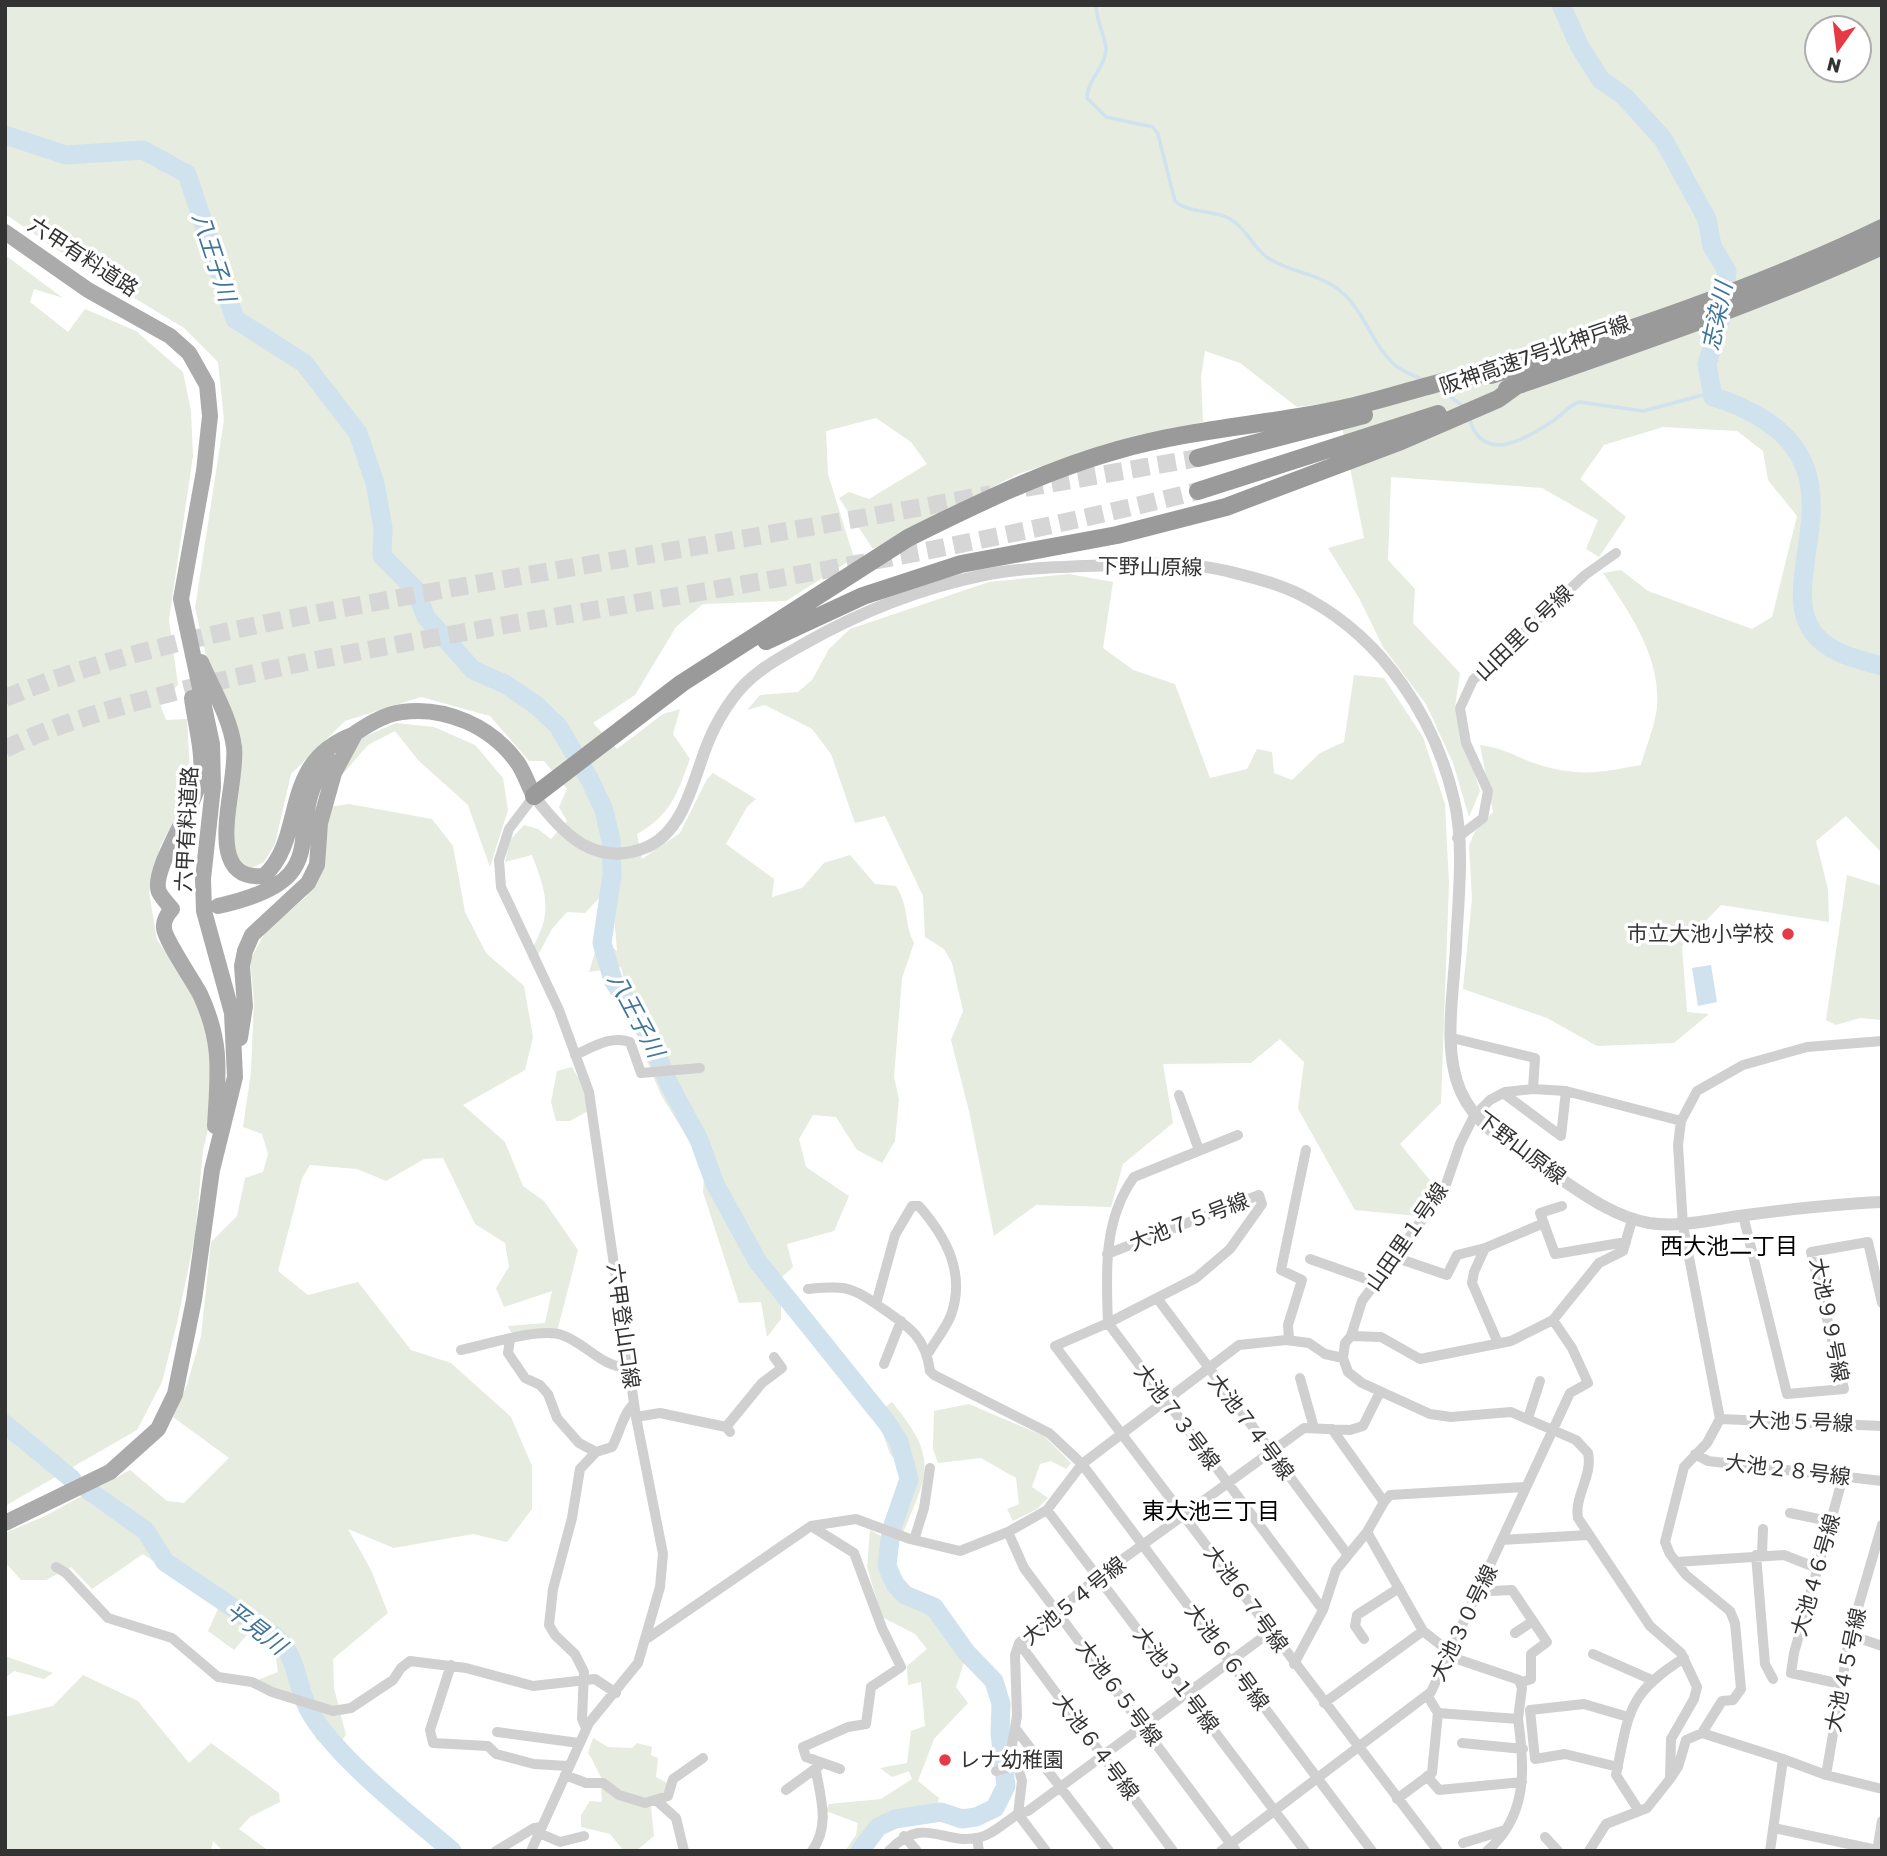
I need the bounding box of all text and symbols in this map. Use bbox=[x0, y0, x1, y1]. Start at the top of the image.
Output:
north arrow bbox=[1803, 14, 1873, 84]
text: N bbox=[1825, 52, 1843, 78]
water label: 八王子川 bbox=[186, 209, 242, 308]
street label: 六甲有料道路 bbox=[24, 212, 143, 301]
water label: 志染川 bbox=[1696, 276, 1738, 353]
street label: 阪神高速7号北神戸線 bbox=[1436, 310, 1633, 399]
street label: 下野山原線 bbox=[1097, 553, 1203, 580]
street label: 山田里６号線 bbox=[1470, 580, 1578, 685]
street label: 六甲有料道路 bbox=[171, 765, 202, 893]
place label: 市立大池小学校 bbox=[1627, 921, 1774, 946]
marker: 市立大池小学校 bbox=[1780, 926, 1796, 942]
water label: 八王子川 bbox=[602, 968, 671, 1065]
street label: 下野山原線 bbox=[1472, 1106, 1571, 1189]
street label: 山田里１号線 bbox=[1360, 1178, 1453, 1295]
street label: 大池７５号線 bbox=[1126, 1187, 1252, 1256]
district label: 西大池二丁目 bbox=[1660, 1232, 1798, 1260]
street label: 大池９９号線 bbox=[1805, 1256, 1854, 1384]
street label: 六甲登山口線 bbox=[602, 1262, 645, 1390]
street label: 大池７３号線 bbox=[1130, 1359, 1225, 1475]
street label: 大池７４号線 bbox=[1204, 1369, 1299, 1485]
street label: 大池５号線 bbox=[1748, 1407, 1854, 1436]
street label: 大池２８号線 bbox=[1724, 1449, 1852, 1490]
district label: 東大池三丁目 bbox=[1142, 1497, 1280, 1525]
street label: 大池４６号線 bbox=[1786, 1511, 1845, 1639]
street label: 大池６７号線 bbox=[1199, 1540, 1294, 1657]
street label: 大池５４号線 bbox=[1017, 1551, 1131, 1650]
street label: 大池３０号線 bbox=[1425, 1561, 1502, 1685]
water label: 平見川 bbox=[220, 1596, 294, 1662]
street label: 大池６６号線 bbox=[1180, 1598, 1275, 1715]
street label: 大池４５号線 bbox=[1820, 1606, 1871, 1734]
street label: 大池３１号線 bbox=[1129, 1622, 1224, 1738]
street label: 大池６５号線 bbox=[1072, 1635, 1167, 1751]
street label: 大池６４号線 bbox=[1049, 1689, 1144, 1805]
place label: レナ幼稚園 bbox=[959, 1747, 1064, 1772]
marker: レナ幼稚園 bbox=[937, 1752, 953, 1768]

